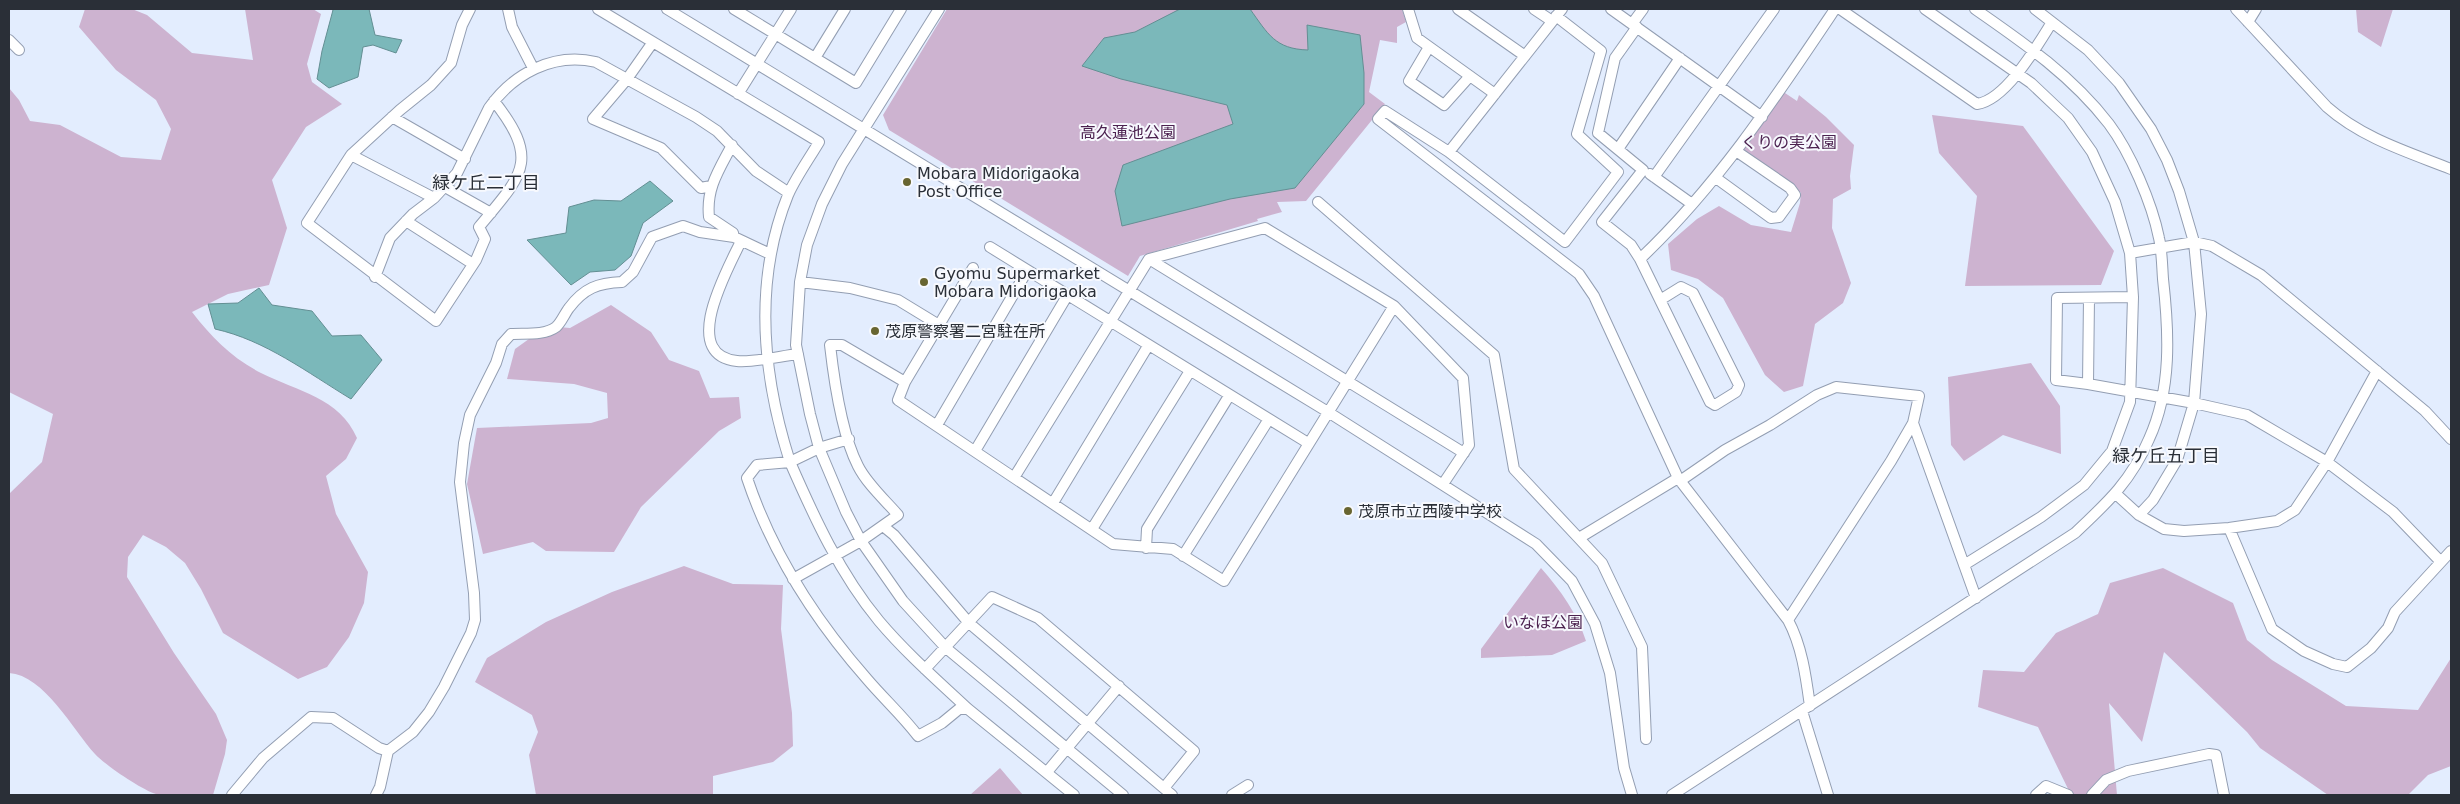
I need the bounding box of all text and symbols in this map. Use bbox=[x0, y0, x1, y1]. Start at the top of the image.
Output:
park label: 高久蓮池公園 bbox=[1080, 123, 1176, 142]
park label: くりの実公園 bbox=[1741, 133, 1837, 152]
place label: Mobara Midorigaoka Post Office bbox=[917, 164, 1080, 201]
district label: 緑ケ丘二丁目 bbox=[432, 172, 540, 193]
marker: Mobara Midorigaoka Post Office bbox=[901, 176, 913, 188]
place label: Gyomu Supermarket Mobara Midorigaoka bbox=[934, 264, 1100, 301]
marker: Gyomu Supermarket Mobara Midorigaoka bbox=[918, 276, 930, 288]
place label: 茂原警察署二宮駐在所 bbox=[885, 322, 1045, 341]
marker: 茂原警察署二宮駐在所 bbox=[869, 325, 881, 337]
district label: 緑ケ丘五丁目 bbox=[2112, 445, 2220, 466]
place label: 茂原市立西陵中学校 bbox=[1358, 502, 1502, 521]
marker: 茂原市立西陵中学校 bbox=[1342, 505, 1354, 517]
park label: いなほ公園 bbox=[1503, 613, 1583, 632]

